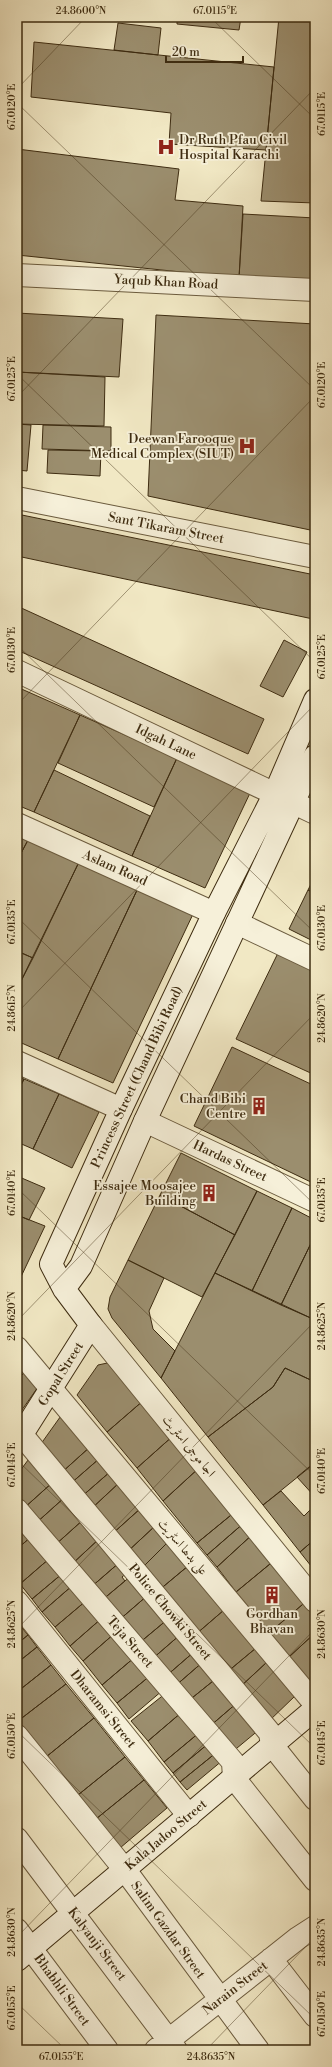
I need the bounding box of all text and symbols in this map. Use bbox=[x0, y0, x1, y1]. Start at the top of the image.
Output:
text: 24.8600°N bbox=[56, 5, 107, 17]
text: 67.0115°E bbox=[193, 5, 237, 17]
scale bar bbox=[166, 38, 243, 64]
text: 20 m bbox=[172, 45, 200, 60]
text: 67.0120°E bbox=[6, 84, 18, 130]
text: 67.0115°E bbox=[316, 92, 328, 136]
place label: Dr Ruth Pfau Civil Hospital Karachi bbox=[179, 132, 287, 163]
hospital icon: Dr Ruth Pfau Civil Hospital Karachi bbox=[156, 137, 176, 157]
street label: Yaqub Khan Road bbox=[112, 271, 219, 293]
text: 67.0125°E bbox=[6, 356, 18, 402]
text: 67.0120°E bbox=[316, 362, 328, 408]
place label: Deewan Farooque Medical Complex (SIUT) bbox=[91, 431, 234, 462]
hospital icon: Deewan Farooque Medical Complex (SIUT) bbox=[237, 436, 257, 456]
street label: Sant Tikaram Street bbox=[107, 509, 226, 547]
text: 67.0130°E bbox=[6, 627, 18, 673]
text: 67.0125°E bbox=[316, 634, 328, 680]
street label: Idgah Lane bbox=[133, 721, 199, 763]
street label: Aslam Road bbox=[79, 846, 150, 890]
text: 67.0135°E bbox=[6, 900, 18, 944]
text: 67.0130°E bbox=[316, 905, 328, 951]
street label: Princess Street (Chand Bibi Road) bbox=[88, 983, 186, 1171]
text: 24.8615°N bbox=[6, 984, 18, 1031]
text: 24.8620°N bbox=[316, 993, 328, 1043]
place label: Chand Bibi Centre bbox=[180, 1091, 246, 1122]
building icon: Chand Bibi Centre bbox=[249, 1096, 269, 1116]
street label: Hardas Street bbox=[190, 1137, 270, 1185]
text: 67.0140°E bbox=[6, 1170, 18, 1216]
place label: Essajee Moosajee Building bbox=[93, 1178, 196, 1209]
text: 67.0135°E bbox=[316, 1178, 328, 1222]
building icon: Essajee Moosajee Building bbox=[199, 1183, 219, 1203]
text: 24.8620°N bbox=[6, 1291, 18, 1341]
text: 24.8625°N bbox=[316, 1301, 328, 1350]
street label: Gopal Street bbox=[35, 1339, 87, 1409]
street label: اجا موجی اسٹریٹ bbox=[159, 1412, 219, 1480]
text: 67.0145°E bbox=[6, 1443, 18, 1487]
text: 67.0140°E bbox=[316, 1448, 328, 1494]
street label: علی بدھا اسٹریٹ bbox=[153, 1516, 211, 1580]
street label: Police Chowki Street bbox=[125, 1561, 215, 1664]
building icon: Gordhan Bhavan bbox=[262, 1585, 282, 1605]
text: 24.8625°N bbox=[6, 1599, 18, 1648]
place label: Gordhan Bhavan bbox=[246, 1606, 298, 1637]
text: 24.8630°N bbox=[316, 1609, 328, 1659]
street label: Teja Street bbox=[103, 1613, 157, 1671]
street label: Dharamsi Street bbox=[67, 1667, 140, 1752]
text: 67.0150°E bbox=[6, 1713, 18, 1759]
text: 67.0145°E bbox=[316, 1721, 328, 1765]
street label: Kala Jadoo Street bbox=[122, 1796, 210, 1874]
street label: Salim Gazdar Street bbox=[127, 1878, 209, 1982]
street label: Kalyanji Street bbox=[64, 1904, 130, 1984]
text: 24.8630°N bbox=[6, 1907, 18, 1957]
text: 24.8635°N bbox=[316, 1917, 328, 1966]
street label: Bhabhli Street bbox=[30, 1950, 94, 2029]
street label: Narain Street bbox=[199, 1957, 271, 2018]
text: 67.0155°E bbox=[6, 1986, 18, 2030]
text: 67.0150°E bbox=[316, 1991, 328, 2037]
text: 67.0155°E bbox=[39, 2051, 83, 2063]
text: 24.8635°N bbox=[187, 2051, 236, 2063]

